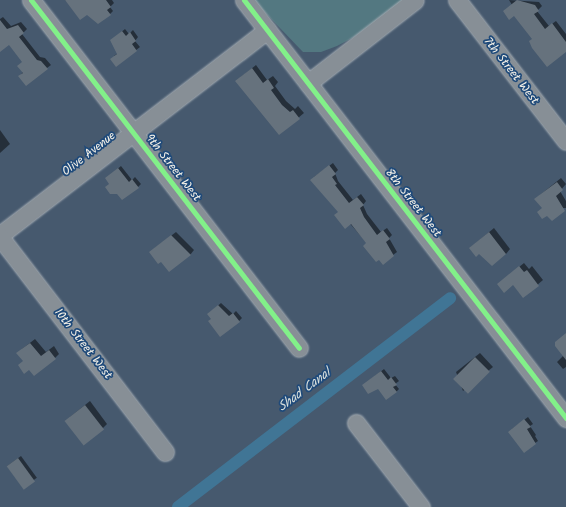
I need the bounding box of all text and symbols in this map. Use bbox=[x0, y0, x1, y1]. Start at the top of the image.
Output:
street label: 7th Street West bbox=[480, 35, 542, 107]
street label: Olive Avenue bbox=[59, 129, 119, 179]
street label: 9th Street West bbox=[142, 131, 204, 205]
street label: 8th Street West bbox=[382, 166, 444, 240]
street label: 10th Street West bbox=[51, 306, 115, 382]
water label: Shad Canal bbox=[276, 366, 334, 416]

